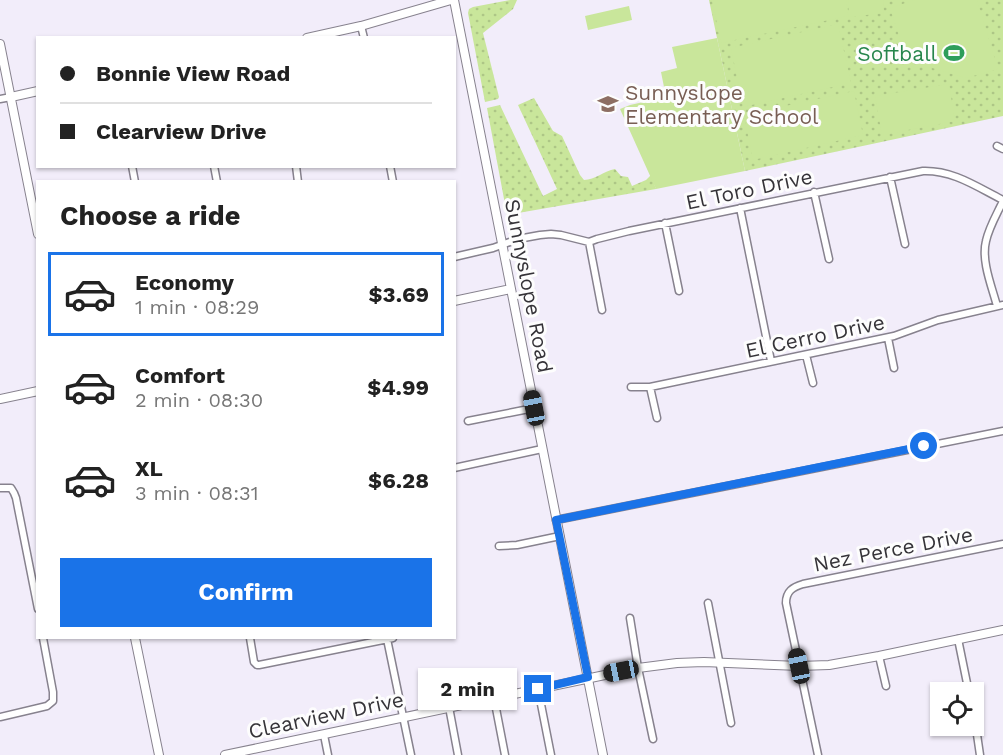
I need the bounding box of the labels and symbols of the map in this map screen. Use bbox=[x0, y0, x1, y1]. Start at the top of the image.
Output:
place label: Softball bbox=[857, 41, 938, 66]
sports icon: Softball bbox=[942, 41, 966, 65]
place label: Sunnyslope Elementary School bbox=[625, 80, 819, 129]
school or university icon: Sunnyslope Elementary School bbox=[596, 92, 620, 116]
street label: El Toro Drive bbox=[683, 163, 815, 215]
street label: Sunnyslope Road bbox=[500, 197, 558, 375]
street label: El Cerro Drive bbox=[743, 309, 887, 363]
car bbox=[522, 389, 546, 427]
route start bbox=[910, 432, 937, 459]
street label: Nez Perce Drive bbox=[811, 521, 975, 577]
car bbox=[786, 647, 812, 685]
car bbox=[602, 659, 640, 683]
callout: 2 min bbox=[418, 668, 517, 710]
route end bbox=[524, 675, 551, 702]
street label: Clearview Drive bbox=[246, 686, 406, 744]

